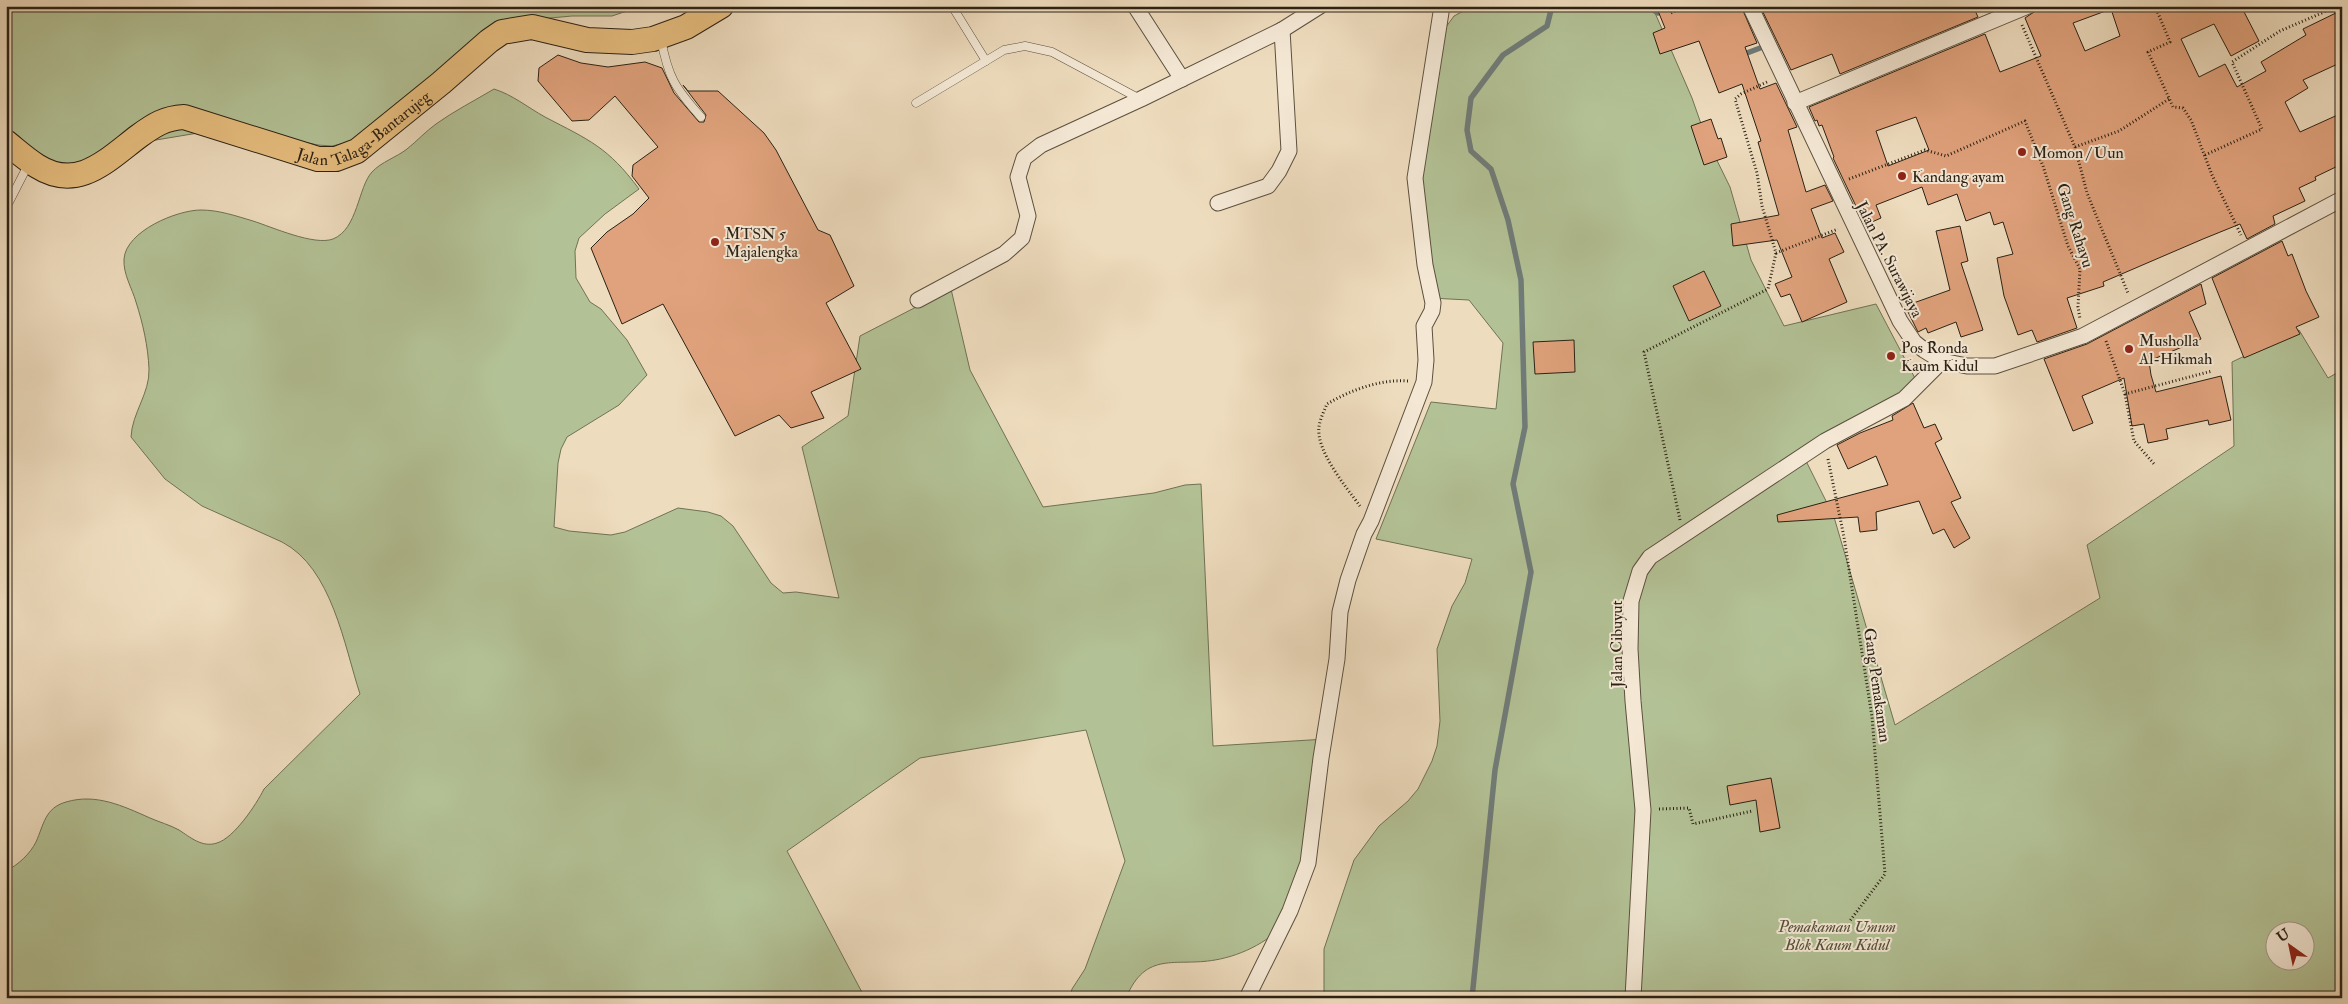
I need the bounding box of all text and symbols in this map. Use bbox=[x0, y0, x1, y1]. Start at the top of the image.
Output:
street label: Jalan Talaga-Bantarujeg bbox=[293, 86, 436, 171]
place label: Momon / Uun bbox=[2032, 143, 2124, 163]
marker: Momon / Uun bbox=[2016, 146, 2028, 158]
place label: Kandang ayam bbox=[1912, 167, 2005, 187]
marker: Kandang ayam bbox=[1896, 170, 1908, 182]
street label: Gang Rahayu bbox=[2052, 181, 2098, 270]
street label: Jalan PA. Surawijaya bbox=[1850, 197, 1927, 322]
place label: MTSN 5 Majalengka bbox=[725, 224, 799, 262]
marker: MTSN 5 Majalengka bbox=[709, 236, 721, 248]
place label: Musholla Al-Hikmah bbox=[2138, 331, 2213, 369]
place label: Pos Ronda Kaum Kidul bbox=[1901, 338, 1978, 376]
marker: Musholla Al-Hikmah bbox=[2123, 343, 2135, 355]
marker: Pos Ronda Kaum Kidul bbox=[1885, 350, 1897, 362]
street label: Jalan Cibuyut bbox=[1607, 600, 1628, 689]
street label: Gang Pemakaman bbox=[1859, 627, 1895, 744]
park label: Pemakaman Umum Blok Kaum Kidul bbox=[1777, 917, 1896, 955]
north arrow bbox=[2266, 922, 2316, 972]
text: U bbox=[2274, 925, 2293, 946]

